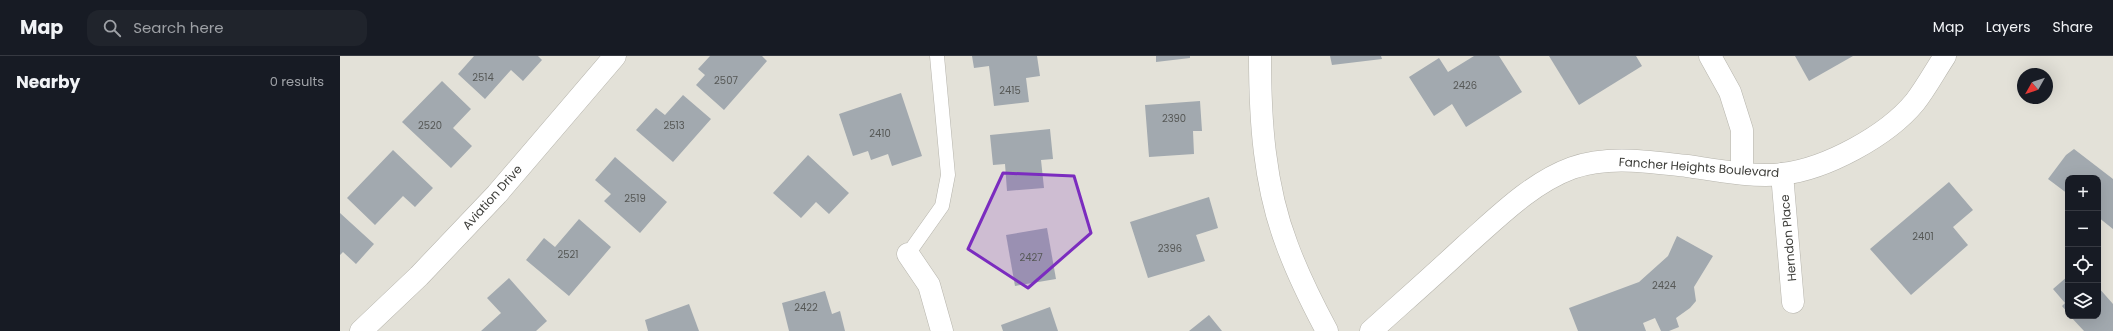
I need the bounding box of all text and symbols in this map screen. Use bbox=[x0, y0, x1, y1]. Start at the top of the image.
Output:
search box bbox=[87, 10, 367, 46]
text: Map bbox=[20, 14, 63, 41]
icon: search bbox=[101, 17, 123, 39]
text: Search here bbox=[133, 17, 224, 38]
text: Map bbox=[1933, 17, 1964, 37]
text: Layers bbox=[1986, 17, 2030, 37]
text: Share bbox=[2052, 17, 2093, 37]
north arrow bbox=[2017, 68, 2053, 104]
text: Nearby bbox=[16, 70, 80, 94]
house number: 2514 bbox=[472, 70, 494, 85]
text: 0 results bbox=[270, 72, 324, 91]
house number: 2507 bbox=[714, 73, 738, 88]
house number: 2426 bbox=[1453, 78, 1477, 93]
house number: 2415 bbox=[999, 83, 1021, 98]
house number: 2390 bbox=[1162, 111, 1186, 126]
house number: 2520 bbox=[418, 118, 442, 133]
house number: 2513 bbox=[663, 118, 685, 133]
house number: 2410 bbox=[869, 126, 891, 141]
street label: Fancher Heights Boulevard bbox=[1618, 153, 1780, 181]
street label: Aviation Drive bbox=[458, 161, 526, 233]
map controls bbox=[2065, 175, 2101, 319]
button: + bbox=[2065, 175, 2101, 211]
house number: 2519 bbox=[624, 191, 646, 206]
street label: Herndon Place bbox=[1776, 194, 1800, 282]
button: − bbox=[2065, 211, 2101, 247]
house number: 2401 bbox=[1912, 229, 1934, 244]
house number: 2396 bbox=[1158, 241, 1182, 256]
house number: 2521 bbox=[558, 247, 578, 262]
button: locate bbox=[2065, 247, 2101, 283]
house number: 2427 bbox=[1019, 250, 1043, 265]
house number: 2424 bbox=[1652, 278, 1676, 293]
button: layers bbox=[2065, 283, 2101, 319]
house number: 2422 bbox=[794, 300, 818, 315]

